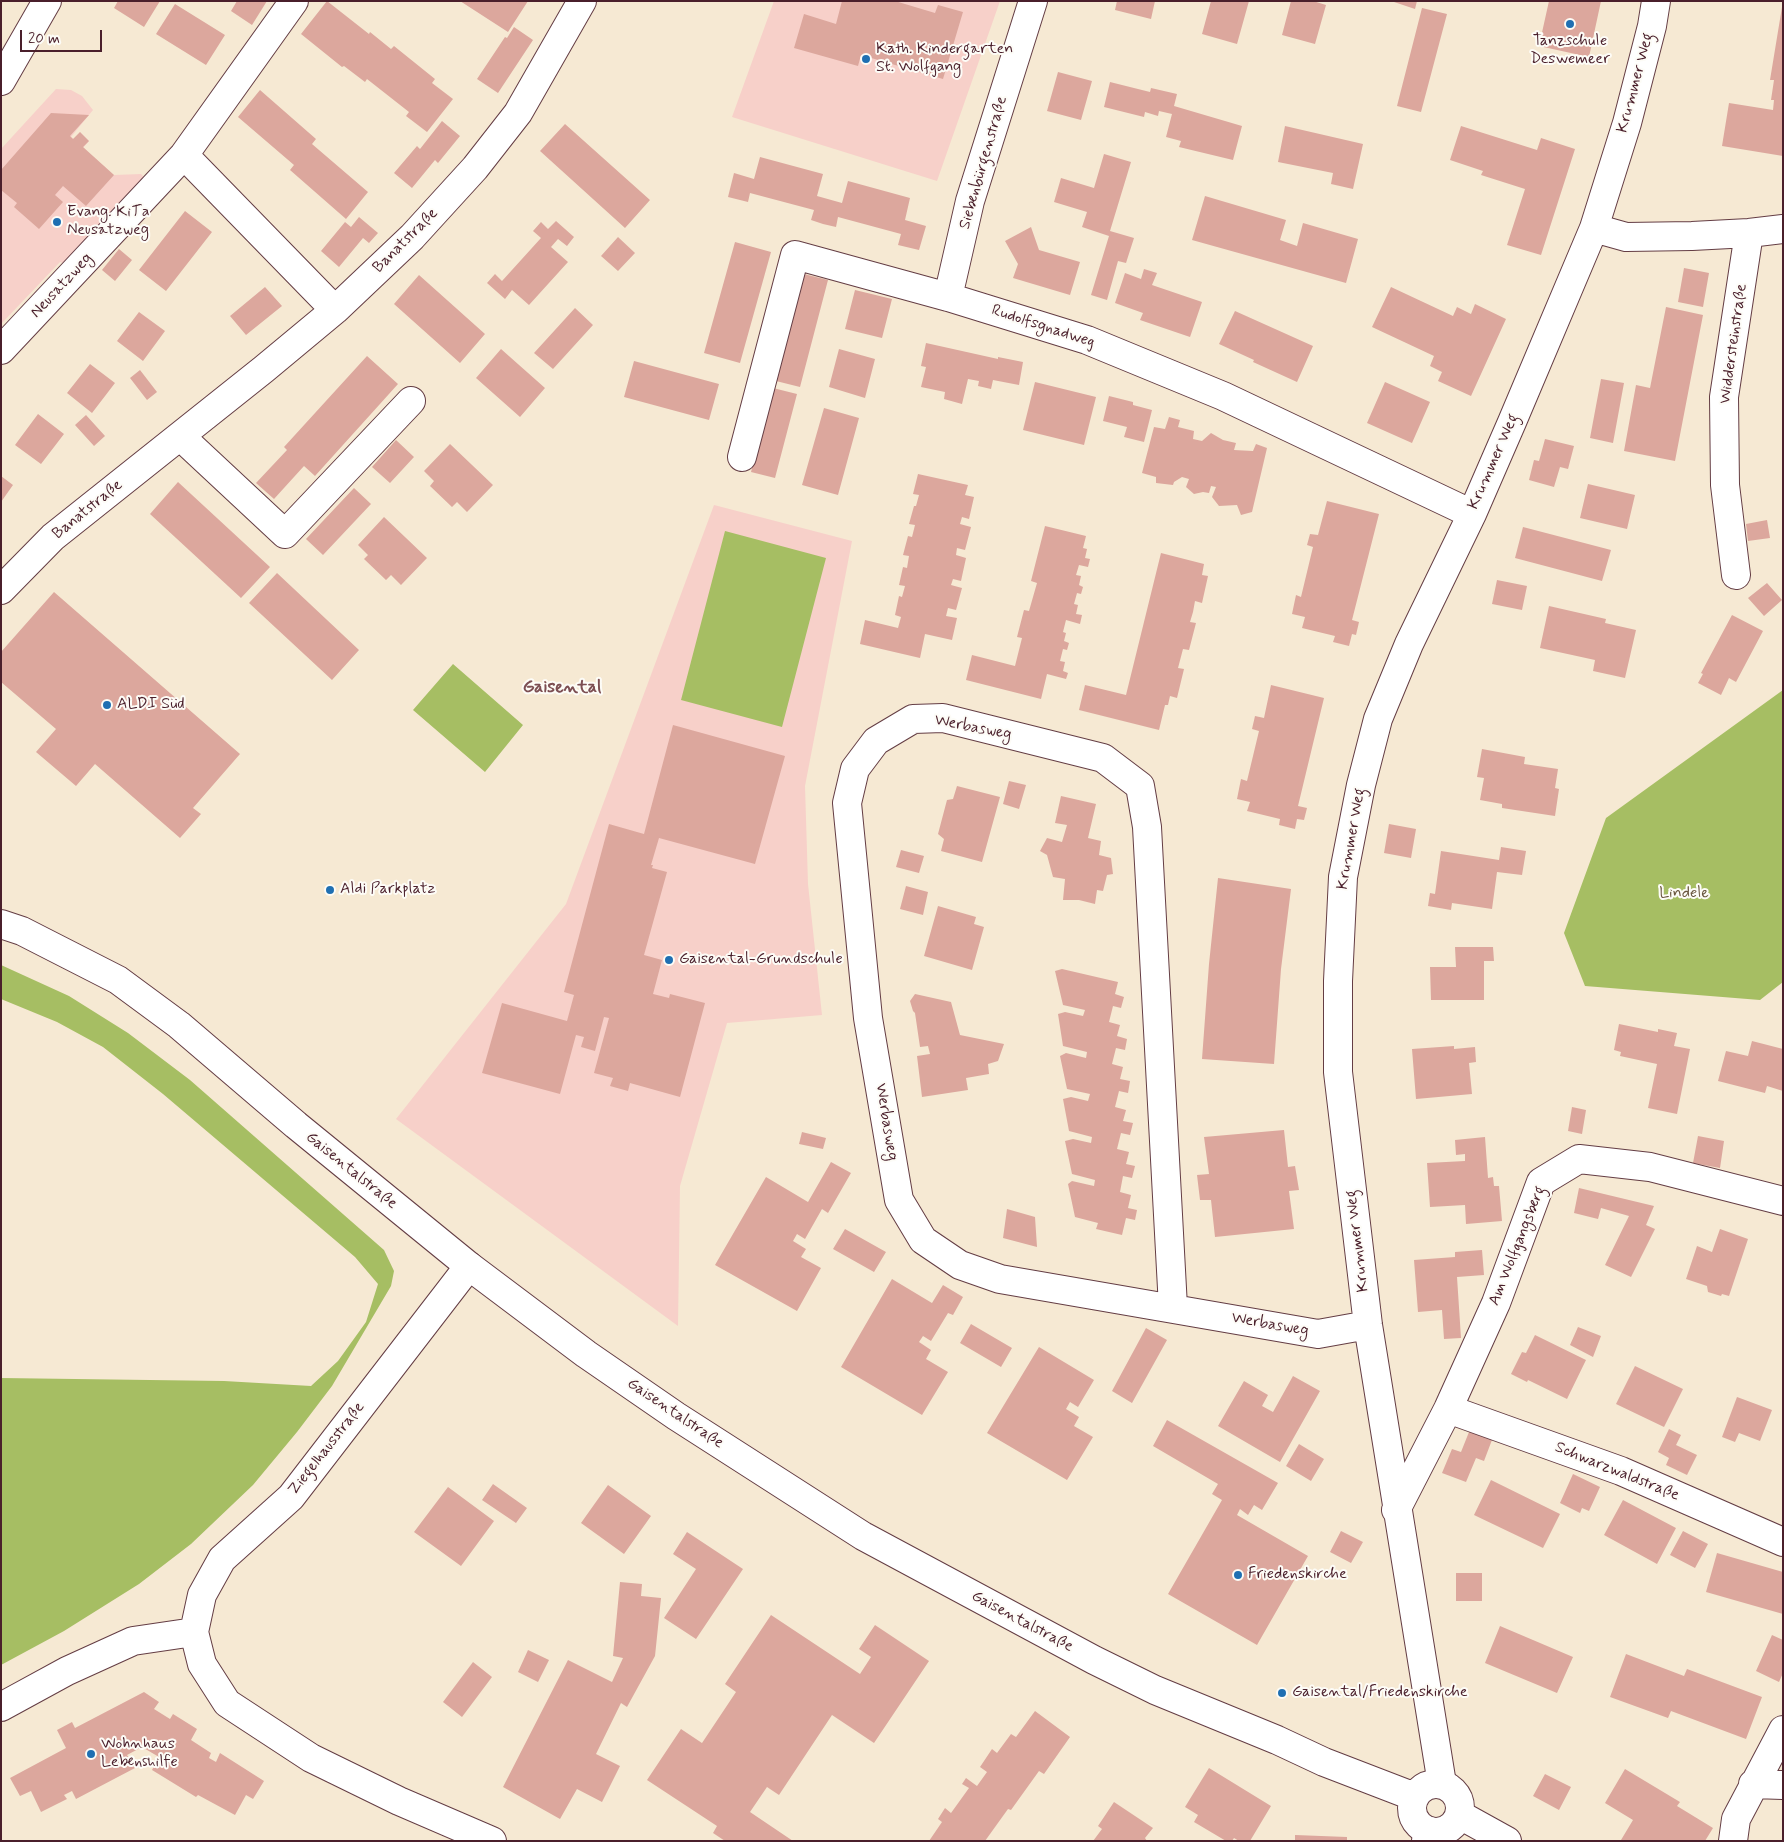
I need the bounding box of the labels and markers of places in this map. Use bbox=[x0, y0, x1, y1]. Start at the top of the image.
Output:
marker: Tanzschule Deswemeer bbox=[1564, 18, 1576, 30]
place label: Tanzschule Deswemeer bbox=[1530, 32, 1610, 70]
place label: Kath. Kindergarten St. Wolfgang bbox=[876, 40, 1013, 78]
marker: Kath. Kindergarten St. Wolfgang bbox=[860, 53, 872, 65]
place label: Evang. KiTa Neusatzweg bbox=[67, 203, 150, 241]
marker: Evang. KiTa Neusatzweg bbox=[51, 216, 63, 228]
place label: ALDI Süd bbox=[117, 695, 185, 715]
marker: ALDI Süd bbox=[101, 699, 113, 711]
place label: Aldi Parkplatz bbox=[340, 880, 436, 900]
marker: Aldi Parkplatz bbox=[324, 884, 336, 896]
place label: Gaisental-Grundschule bbox=[679, 950, 843, 970]
marker: Gaisental-Grundschule bbox=[663, 954, 675, 966]
place label: Friedenskirche bbox=[1248, 1565, 1347, 1585]
marker: Friedenskirche bbox=[1232, 1569, 1244, 1581]
place label: Gaisental/Friedenskirche bbox=[1292, 1683, 1468, 1703]
marker: Gaisental/Friedenskirche bbox=[1276, 1687, 1288, 1699]
place label: Wohnhaus Lebenshilfe bbox=[101, 1735, 178, 1773]
marker: Wohnhaus Lebenshilfe bbox=[85, 1748, 97, 1760]

